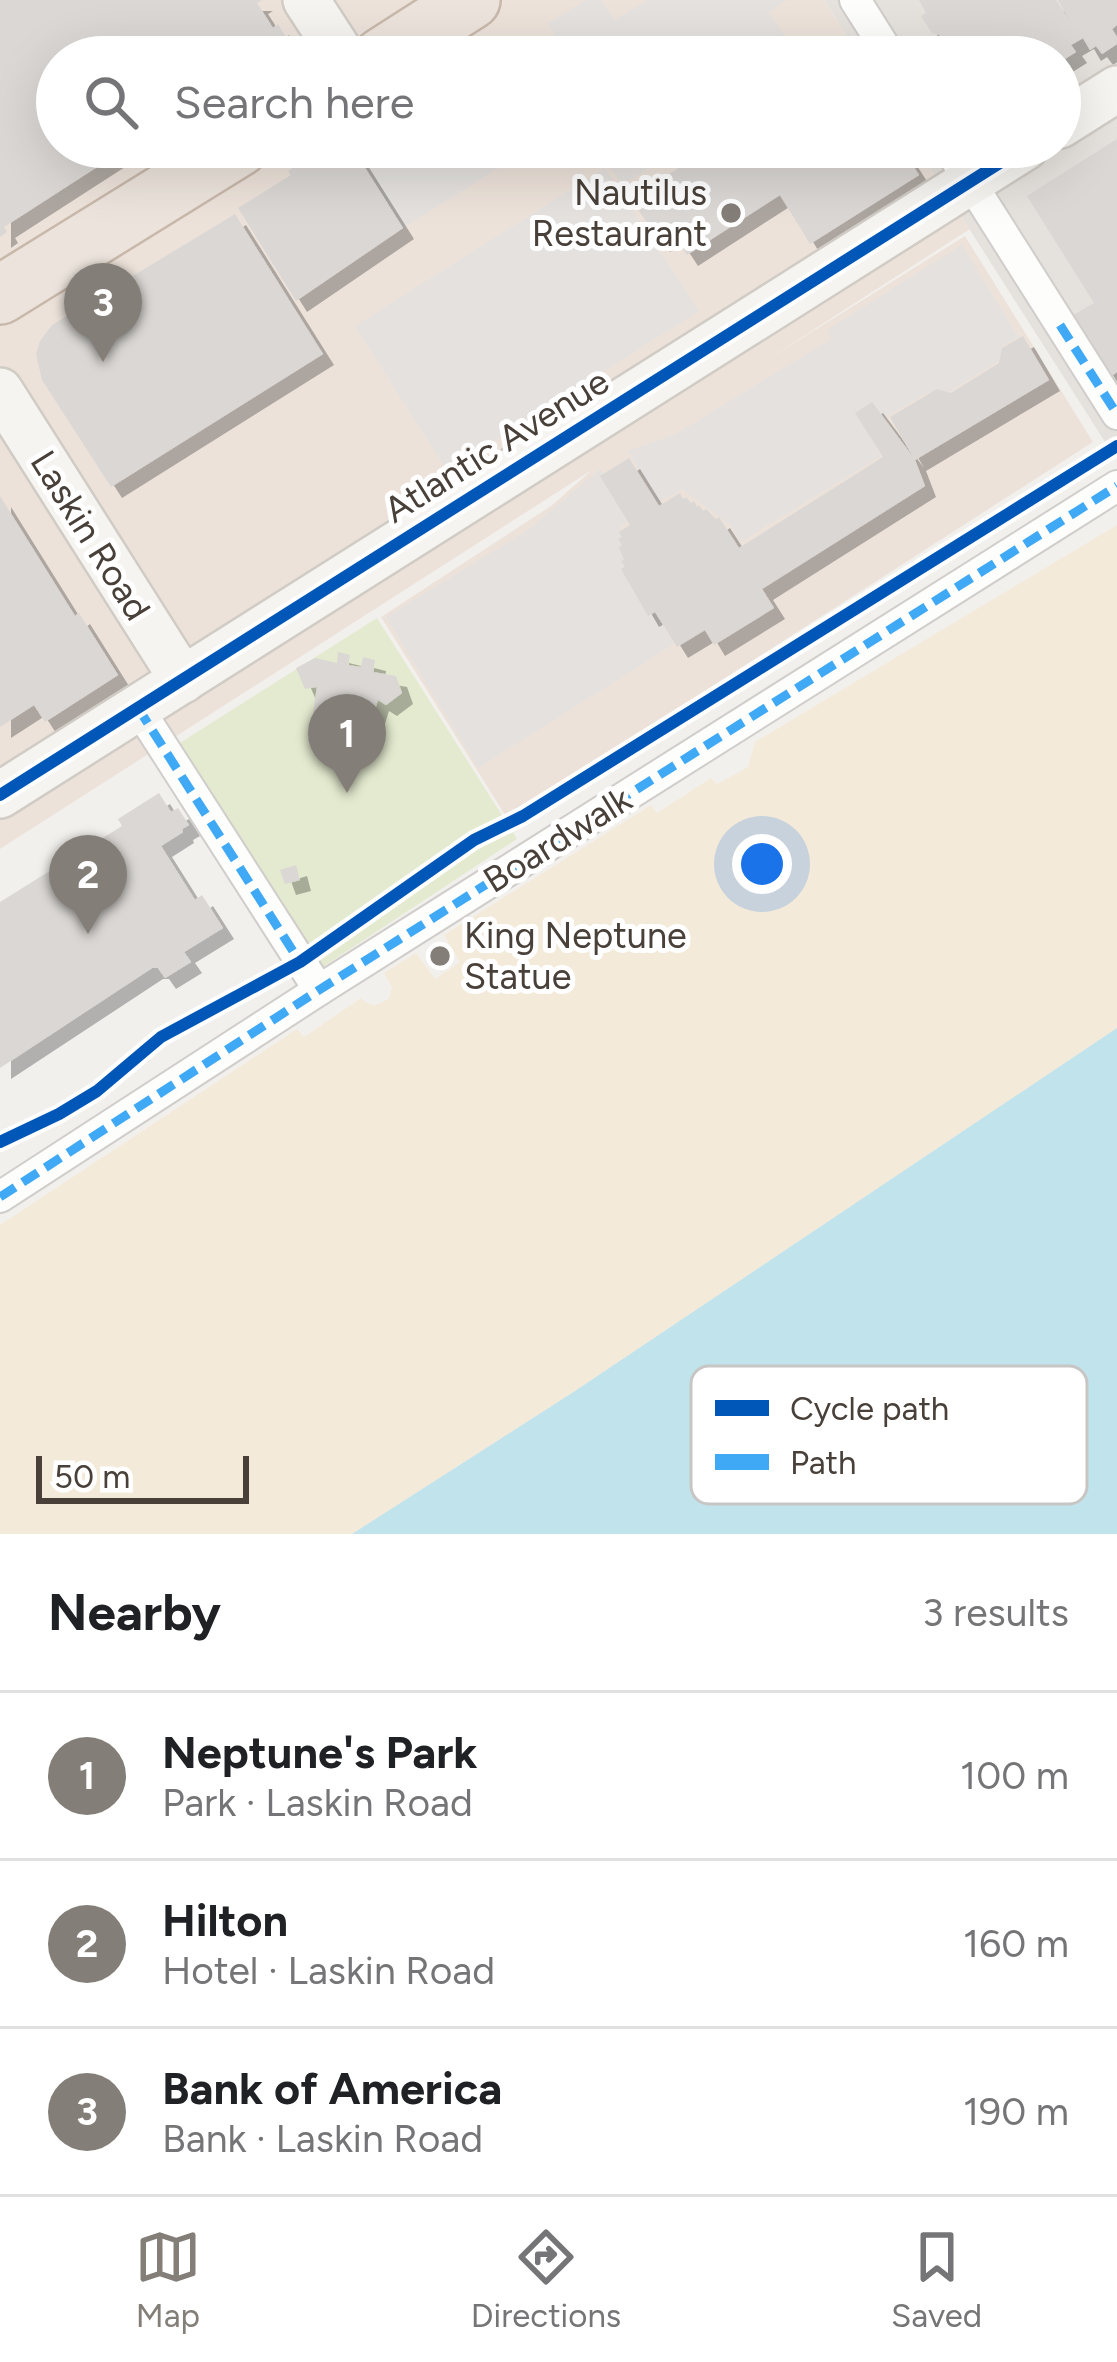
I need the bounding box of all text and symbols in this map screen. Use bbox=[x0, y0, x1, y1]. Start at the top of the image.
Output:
search box bbox=[36, 36, 1081, 168]
icon: search bbox=[78, 69, 144, 135]
text: Search here bbox=[174, 75, 414, 129]
place label: Nautilus Restaurant bbox=[532, 171, 707, 255]
marker: Nautilus Restaurant bbox=[718, 200, 744, 226]
pin: 3 bbox=[64, 263, 142, 362]
street label: Atlantic Avenue bbox=[376, 359, 616, 532]
street label: Laskin Road bbox=[22, 443, 160, 628]
pin: 1 bbox=[308, 694, 386, 793]
street label: Boardwalk bbox=[475, 777, 640, 902]
your location bbox=[732, 834, 792, 894]
pin: 2 bbox=[49, 835, 127, 934]
place label: King Neptune Statue bbox=[464, 914, 687, 998]
marker: King Neptune Statue bbox=[427, 943, 453, 969]
legend bbox=[691, 1366, 1087, 1504]
text: Cycle path bbox=[790, 1389, 949, 1428]
text: Path bbox=[790, 1443, 857, 1482]
scale bar bbox=[36, 1450, 249, 1503]
text: 50 m bbox=[54, 1457, 130, 1496]
text: Nearby bbox=[48, 1582, 221, 1643]
text: 3 results bbox=[922, 1589, 1069, 1636]
text: Neptune's Park bbox=[162, 1725, 478, 1779]
text: 1 bbox=[79, 1752, 95, 1799]
text: 100 m bbox=[960, 1752, 1069, 1799]
text: Park · Laskin Road bbox=[162, 1779, 473, 1826]
text: Hilton bbox=[162, 1893, 288, 1947]
text: 2 bbox=[76, 1920, 98, 1967]
text: 160 m bbox=[963, 1920, 1069, 1967]
text: Hotel · Laskin Road bbox=[162, 1947, 495, 1994]
text: Bank of America bbox=[162, 2061, 502, 2115]
text: 3 bbox=[76, 2088, 98, 2135]
text: 190 m bbox=[963, 2088, 1069, 2135]
text: Bank · Laskin Road bbox=[162, 2115, 483, 2162]
tab: Map bbox=[135, 2224, 201, 2335]
tab: Directions bbox=[471, 2224, 621, 2335]
tab: Saved bbox=[891, 2224, 982, 2335]

